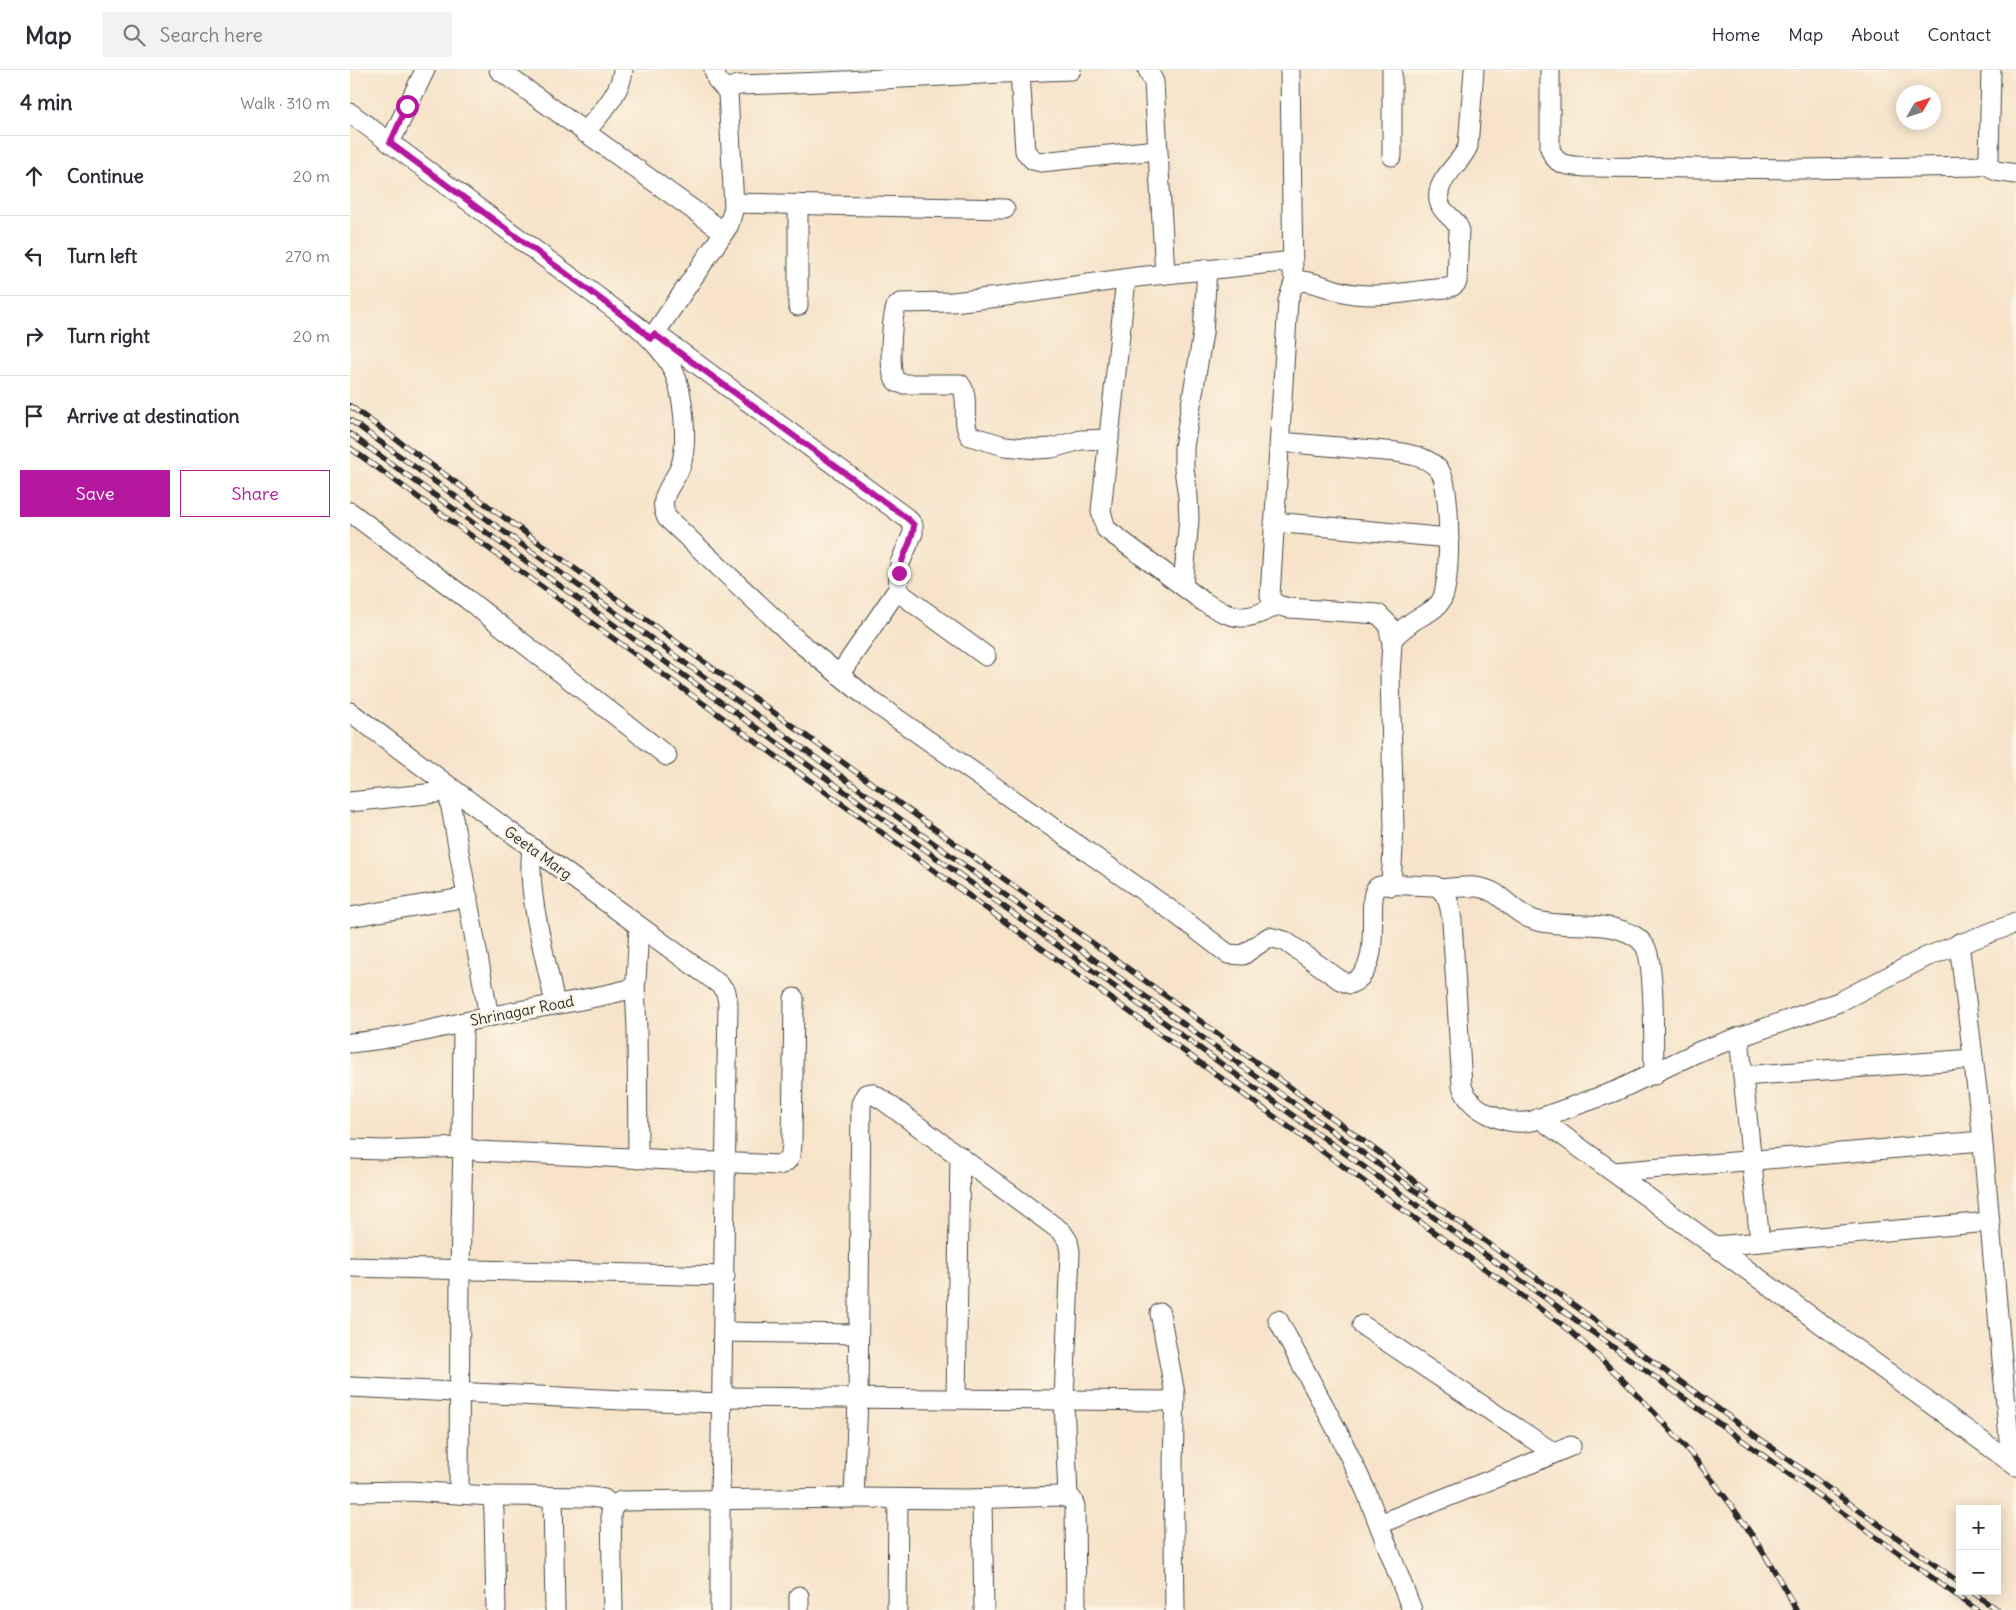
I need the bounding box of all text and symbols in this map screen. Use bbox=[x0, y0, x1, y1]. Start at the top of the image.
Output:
search box bbox=[102, 12, 452, 57]
text: Map bbox=[25, 20, 72, 50]
icon: search bbox=[120, 21, 148, 49]
text: Search here bbox=[160, 23, 263, 47]
text: Home bbox=[1712, 23, 1760, 46]
text: Map bbox=[1788, 23, 1823, 46]
text: About bbox=[1851, 23, 1899, 46]
text: Contact bbox=[1927, 23, 1991, 46]
north arrow bbox=[1896, 85, 1941, 130]
text: 4 min bbox=[20, 89, 72, 116]
text: Walk · 310 m bbox=[240, 93, 330, 113]
route start bbox=[396, 95, 419, 118]
icon: ahead bbox=[20, 162, 48, 190]
text: Continue bbox=[67, 164, 144, 188]
text: 20 m bbox=[293, 166, 330, 186]
icon: left bbox=[20, 242, 48, 270]
text: Turn left bbox=[67, 244, 137, 268]
text: 270 m bbox=[285, 246, 330, 266]
icon: right bbox=[20, 322, 48, 350]
text: Turn right bbox=[67, 324, 150, 348]
text: 20 m bbox=[293, 326, 330, 346]
icon: arrive bbox=[20, 402, 48, 430]
text: Arrive at destination bbox=[67, 404, 240, 428]
button: Save bbox=[20, 470, 170, 517]
button: Share bbox=[180, 470, 330, 517]
route end bbox=[888, 562, 911, 585]
street label: Geeta Marg bbox=[501, 822, 576, 884]
street label: Shrinagar Road bbox=[468, 991, 576, 1030]
map controls bbox=[1956, 1505, 2001, 1595]
button: + bbox=[1956, 1505, 2001, 1550]
button: − bbox=[1956, 1550, 2001, 1595]

